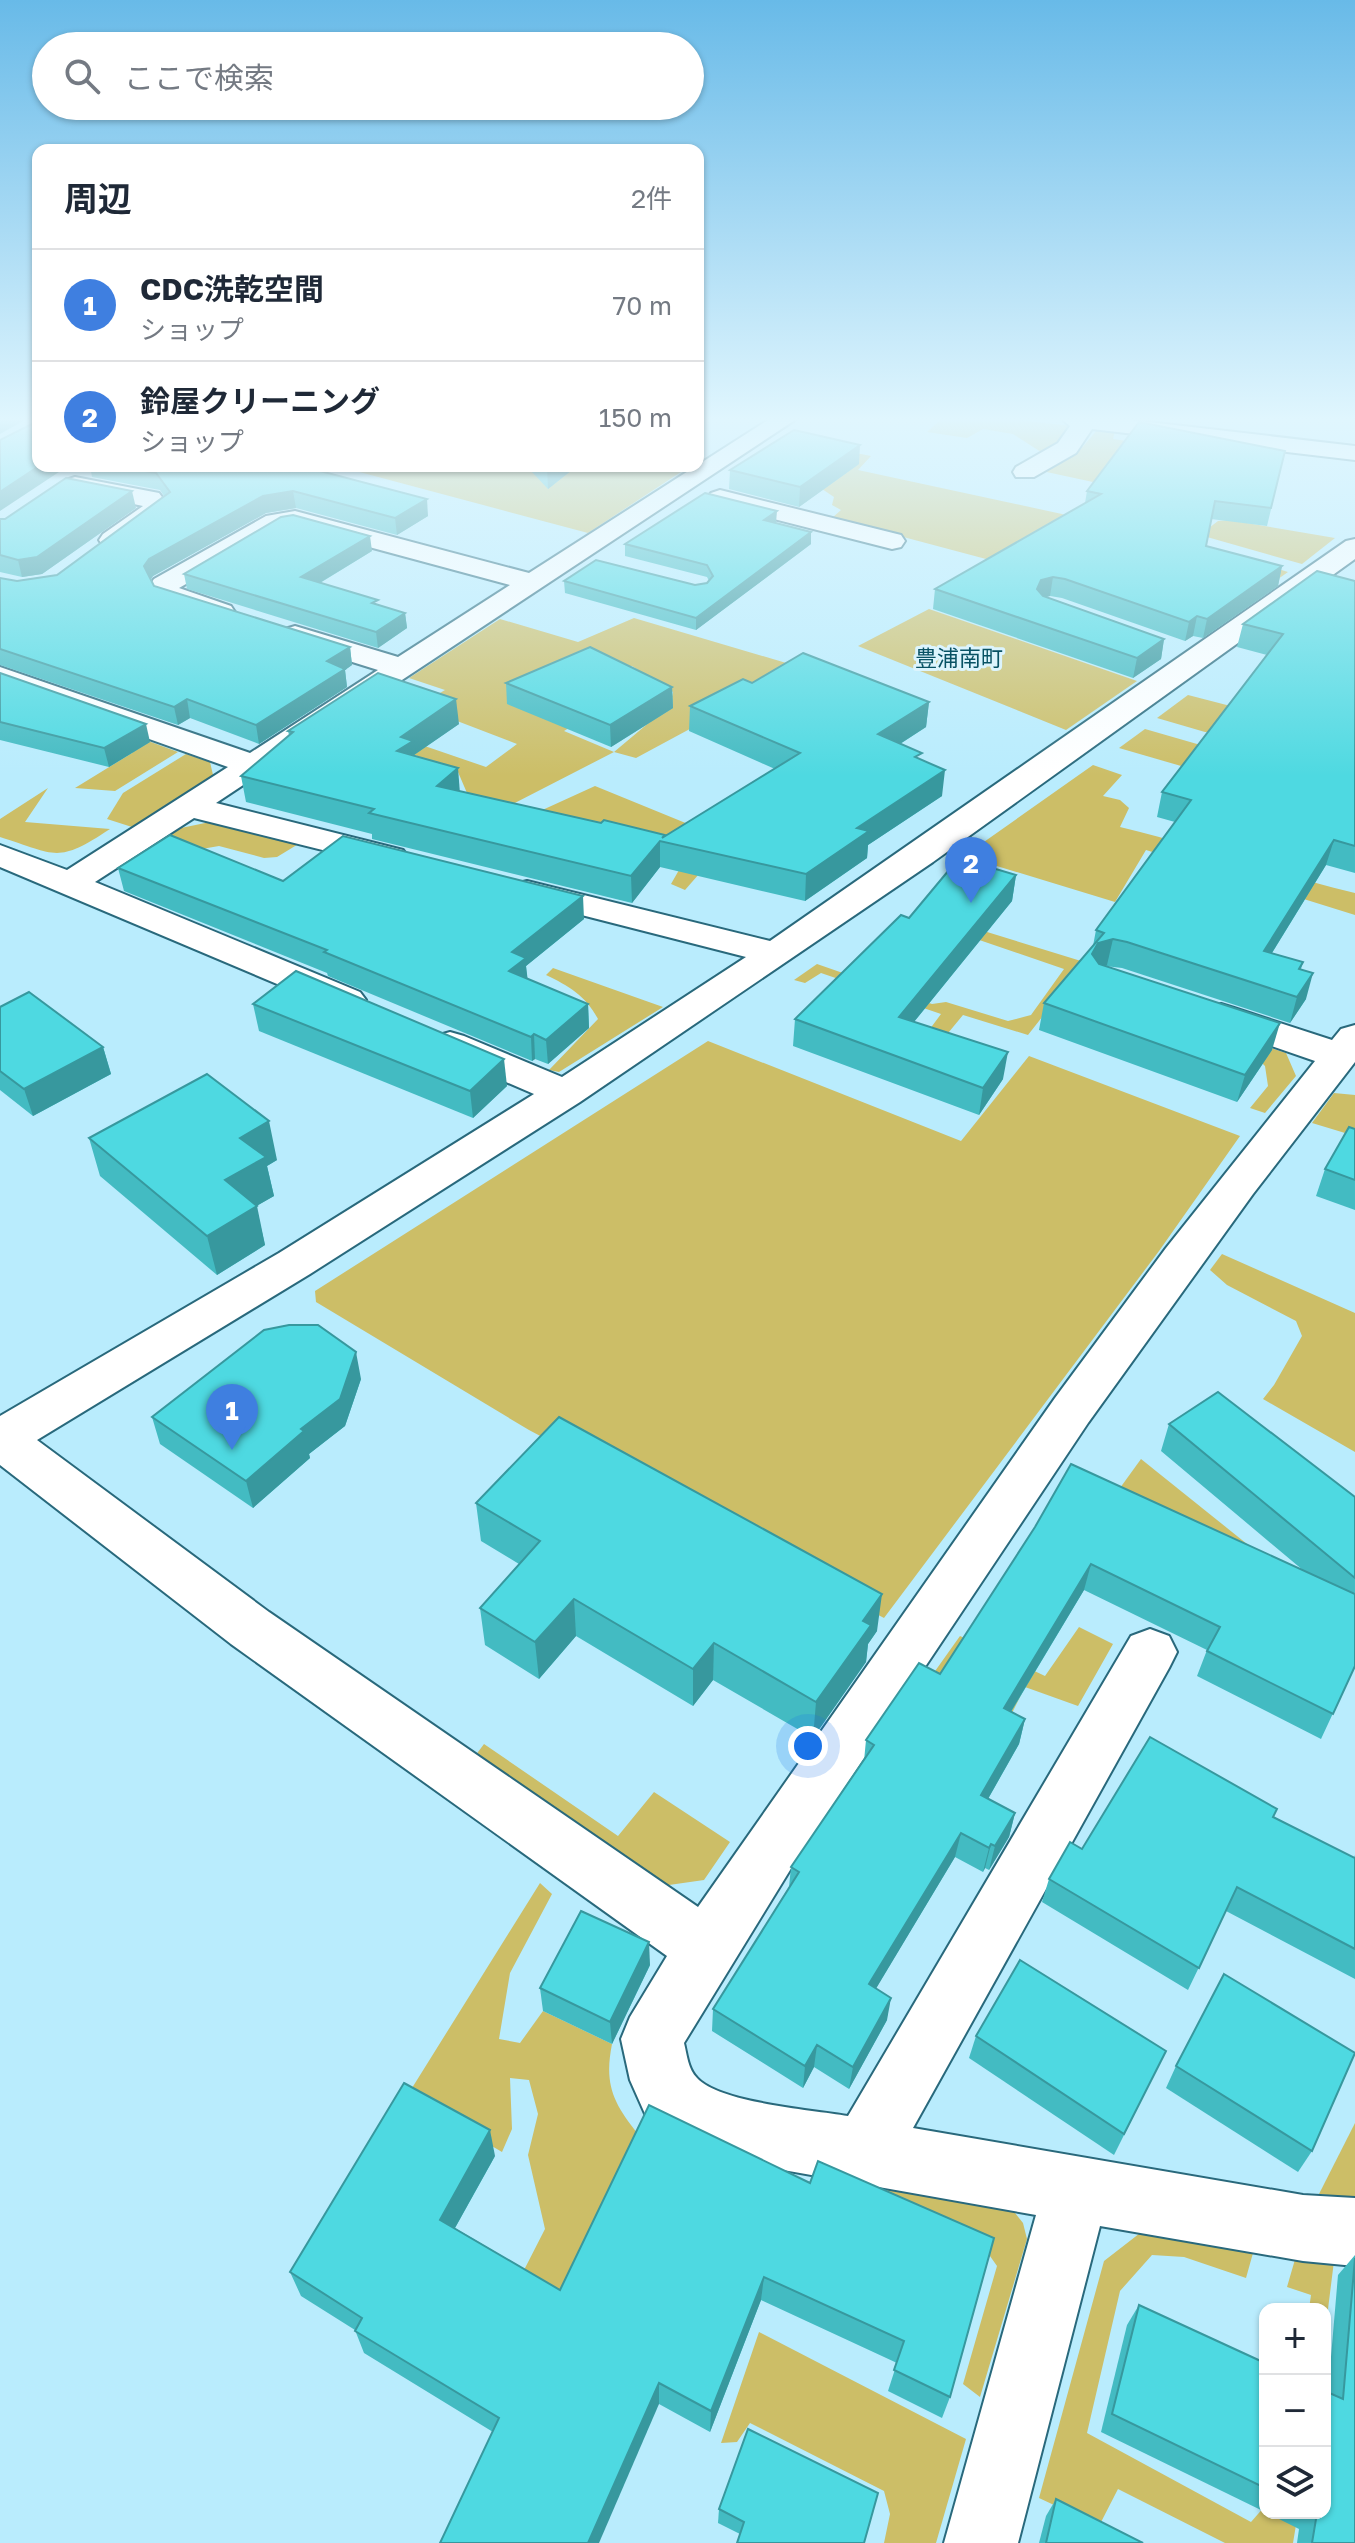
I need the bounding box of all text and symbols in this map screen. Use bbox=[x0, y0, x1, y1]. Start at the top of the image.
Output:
search box bbox=[32, 32, 704, 120]
icon: search bbox=[60, 54, 104, 98]
text: ここで検索 bbox=[124, 60, 274, 96]
text: 周辺 bbox=[64, 178, 132, 218]
text: 2件 bbox=[631, 183, 672, 214]
text: CDC洗乾空間 bbox=[140, 271, 324, 307]
text: 1 bbox=[83, 290, 97, 321]
text: 70 m bbox=[613, 290, 672, 321]
text: ショップ bbox=[140, 314, 244, 345]
text: 鈴屋クリーニング bbox=[140, 383, 380, 419]
text: 2 bbox=[82, 402, 98, 433]
text: 150 m bbox=[599, 402, 672, 433]
text: ショップ bbox=[140, 426, 244, 457]
district label: 豊浦南町 bbox=[915, 644, 1003, 671]
pin: 2 bbox=[945, 837, 997, 903]
pin: 1 bbox=[206, 1384, 258, 1450]
your location bbox=[788, 1726, 828, 1766]
map controls bbox=[1259, 2303, 1331, 2519]
button: + bbox=[1259, 2303, 1331, 2375]
button: − bbox=[1259, 2375, 1331, 2447]
button: layers bbox=[1259, 2447, 1331, 2519]

